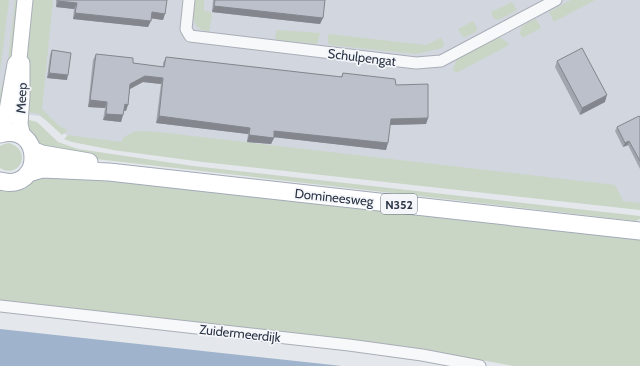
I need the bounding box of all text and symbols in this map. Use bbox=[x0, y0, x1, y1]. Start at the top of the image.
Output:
street label: Schulpengat bbox=[327, 45, 398, 69]
street label: Meep bbox=[12, 82, 30, 114]
street label: Domineesweg bbox=[294, 185, 375, 209]
road number: N352 bbox=[381, 194, 417, 214]
street label: Zuidermeerdijk bbox=[199, 321, 282, 346]

